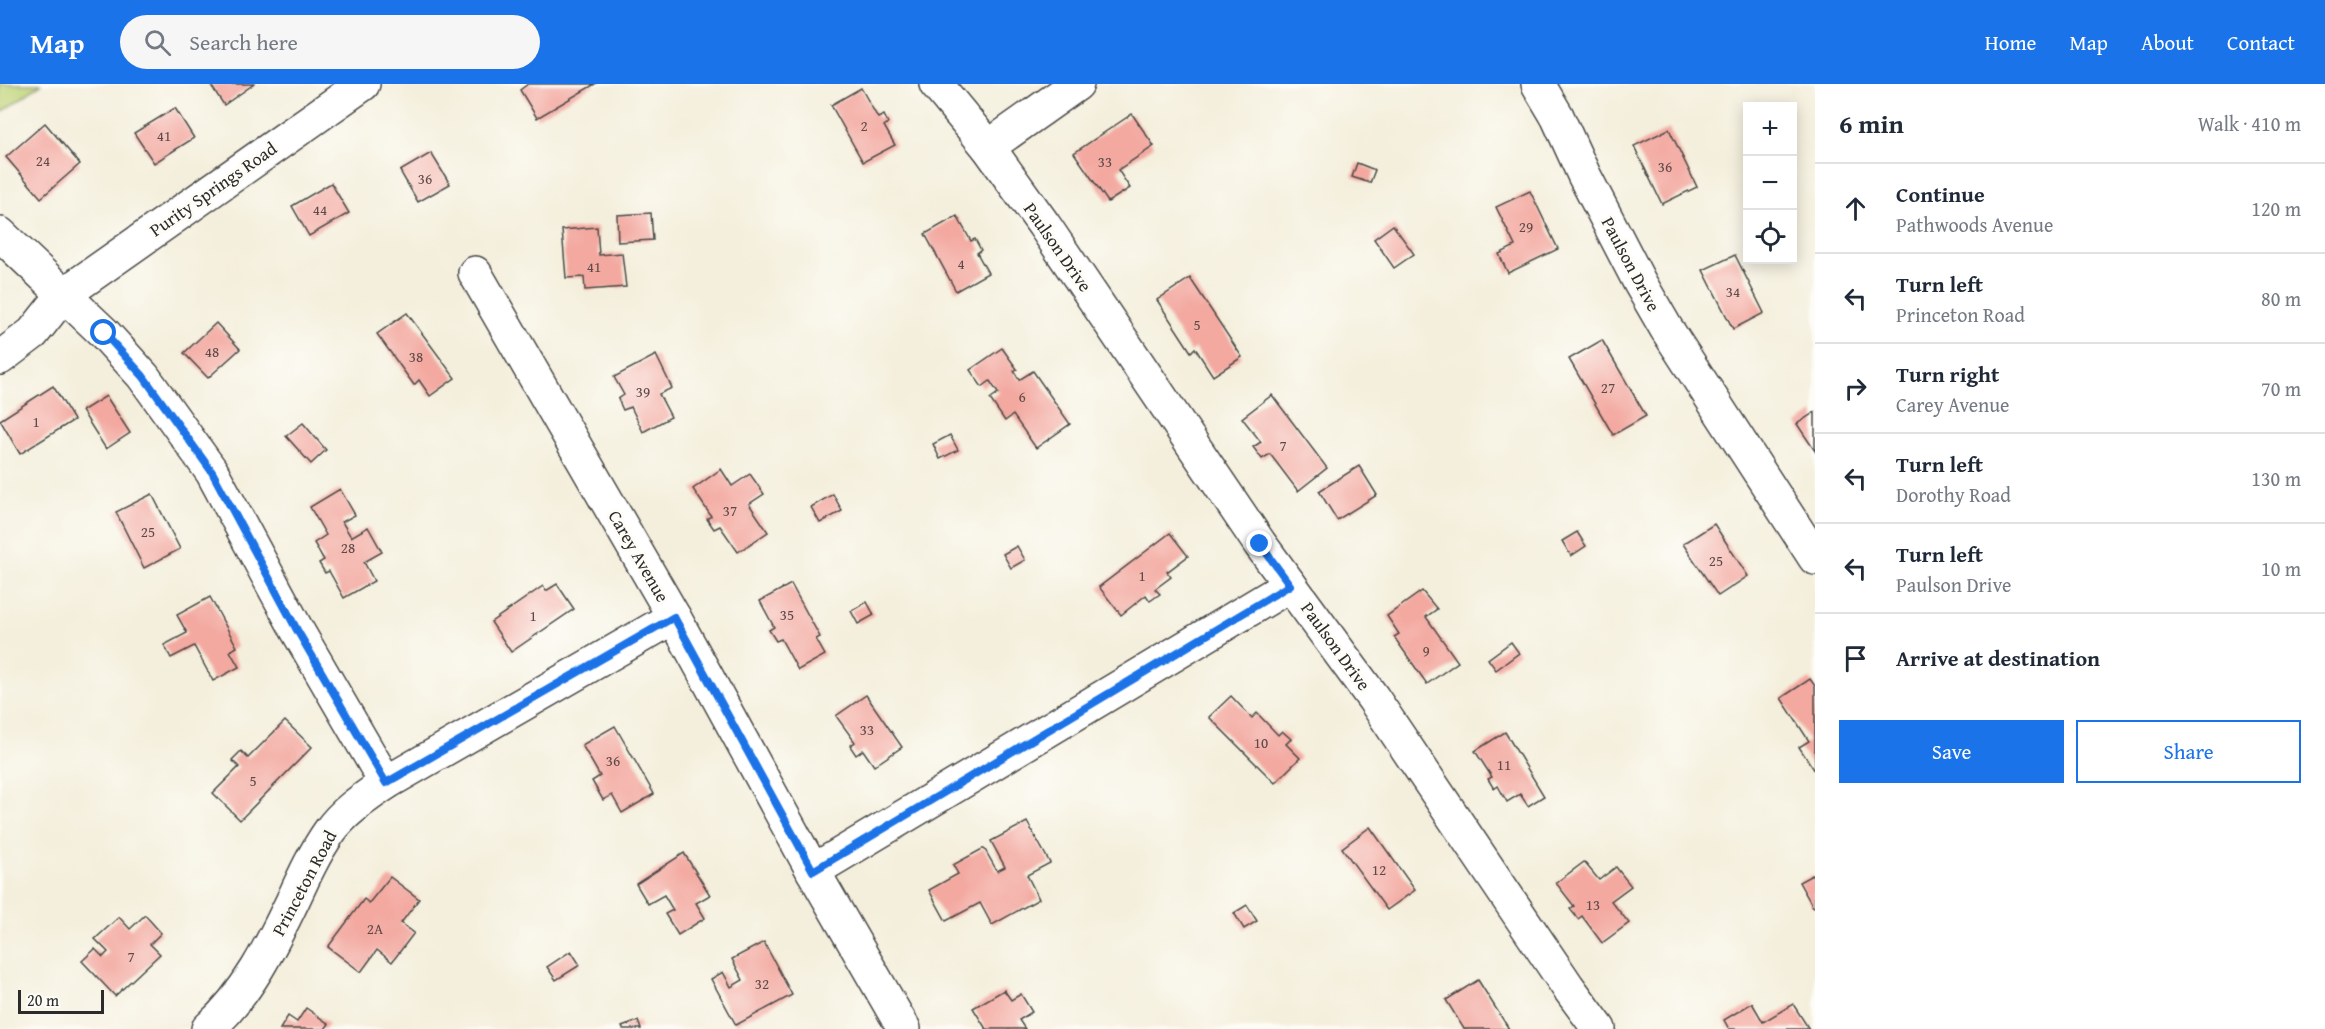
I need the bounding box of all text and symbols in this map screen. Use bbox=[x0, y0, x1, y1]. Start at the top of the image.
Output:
search box bbox=[120, 15, 540, 69]
text: Map bbox=[30, 22, 84, 63]
icon: search bbox=[141, 26, 174, 59]
text: Search here bbox=[189, 26, 298, 58]
text: Home bbox=[1985, 27, 2036, 58]
text: Map bbox=[2069, 27, 2108, 58]
text: About bbox=[2141, 27, 2194, 58]
text: Contact bbox=[2227, 27, 2295, 58]
map controls bbox=[1743, 102, 1797, 264]
button: + bbox=[1743, 102, 1797, 156]
text: 6 min bbox=[1839, 104, 1904, 143]
text: Walk · 410 m bbox=[2198, 109, 2301, 138]
house number: 2 bbox=[860, 115, 868, 136]
house number: 41 bbox=[157, 125, 171, 146]
street label: Purity Springs Road bbox=[144, 135, 282, 243]
house number: 24 bbox=[36, 150, 50, 171]
house number: 33 bbox=[1098, 151, 1112, 172]
house number: 36 bbox=[1658, 156, 1672, 177]
button: − bbox=[1743, 156, 1797, 210]
house number: 36 bbox=[418, 168, 432, 189]
text: Continue bbox=[1896, 178, 1985, 210]
icon: ahead bbox=[1839, 192, 1872, 225]
text: 120 m bbox=[2251, 194, 2301, 223]
street label: Paulson Drive bbox=[1017, 197, 1099, 297]
house number: 44 bbox=[313, 199, 327, 220]
button: locate bbox=[1743, 210, 1797, 264]
text: Pathwoods Avenue bbox=[1896, 210, 2053, 239]
street label: Paulson Drive bbox=[1595, 212, 1667, 316]
house number: 29 bbox=[1519, 216, 1533, 237]
house number: 4 bbox=[957, 253, 965, 274]
house number: 41 bbox=[587, 256, 601, 277]
text: Turn left bbox=[1896, 268, 1983, 300]
house number: 34 bbox=[1726, 281, 1740, 302]
icon: left bbox=[1839, 282, 1872, 315]
text: 80 m bbox=[2261, 284, 2301, 313]
text: Princeton Road bbox=[1896, 300, 2025, 329]
house number: 5 bbox=[1193, 314, 1201, 335]
route start bbox=[90, 319, 116, 345]
house number: 48 bbox=[205, 341, 219, 362]
house number: 38 bbox=[409, 346, 423, 367]
text: Turn right bbox=[1896, 358, 1999, 390]
icon: right bbox=[1839, 372, 1872, 405]
text: 70 m bbox=[2261, 374, 2301, 403]
house number: 27 bbox=[1601, 377, 1615, 398]
house number: 39 bbox=[636, 381, 650, 402]
house number: 6 bbox=[1018, 386, 1026, 407]
text: Carey Avenue bbox=[1896, 390, 2009, 419]
house number: 1 bbox=[32, 411, 40, 432]
house number: 7 bbox=[1279, 435, 1287, 456]
text: Turn left bbox=[1896, 448, 1983, 480]
icon: left bbox=[1839, 462, 1872, 495]
text: 130 m bbox=[2251, 464, 2301, 493]
text: Dorothy Road bbox=[1896, 480, 2011, 509]
house number: 37 bbox=[723, 500, 737, 521]
street label: Carey Avenue bbox=[602, 505, 676, 607]
house number: 25 bbox=[141, 521, 155, 542]
route end bbox=[1246, 530, 1272, 556]
house number: 28 bbox=[341, 537, 355, 558]
text: Turn left bbox=[1896, 538, 1983, 570]
house number: 25 bbox=[1709, 550, 1723, 571]
icon: left bbox=[1839, 552, 1872, 585]
text: 10 m bbox=[2261, 554, 2301, 583]
house number: 1 bbox=[1138, 565, 1146, 586]
text: Paulson Drive bbox=[1896, 570, 2011, 599]
street label: Paulson Drive bbox=[1295, 596, 1377, 696]
house number: 35 bbox=[780, 604, 794, 625]
house number: 1 bbox=[529, 605, 537, 626]
house number: 9 bbox=[1422, 640, 1430, 661]
icon: arrive bbox=[1839, 642, 1872, 675]
text: Arrive at destination bbox=[1896, 642, 2100, 674]
house number: 33 bbox=[860, 719, 874, 740]
button: Save bbox=[1839, 720, 2064, 783]
button: Share bbox=[2076, 720, 2301, 783]
house number: 10 bbox=[1254, 732, 1268, 753]
house number: 36 bbox=[606, 750, 620, 771]
house number: 11 bbox=[1497, 754, 1511, 775]
house number: 5 bbox=[249, 770, 257, 791]
street label: Princeton Road bbox=[265, 825, 343, 941]
house number: 12 bbox=[1372, 859, 1386, 880]
house number: 13 bbox=[1586, 894, 1600, 915]
house number: 2A bbox=[367, 918, 383, 939]
house number: 7 bbox=[127, 946, 135, 967]
house number: 32 bbox=[755, 973, 769, 994]
scale bar bbox=[18, 987, 104, 1014]
text: 20 m bbox=[27, 988, 59, 1012]

